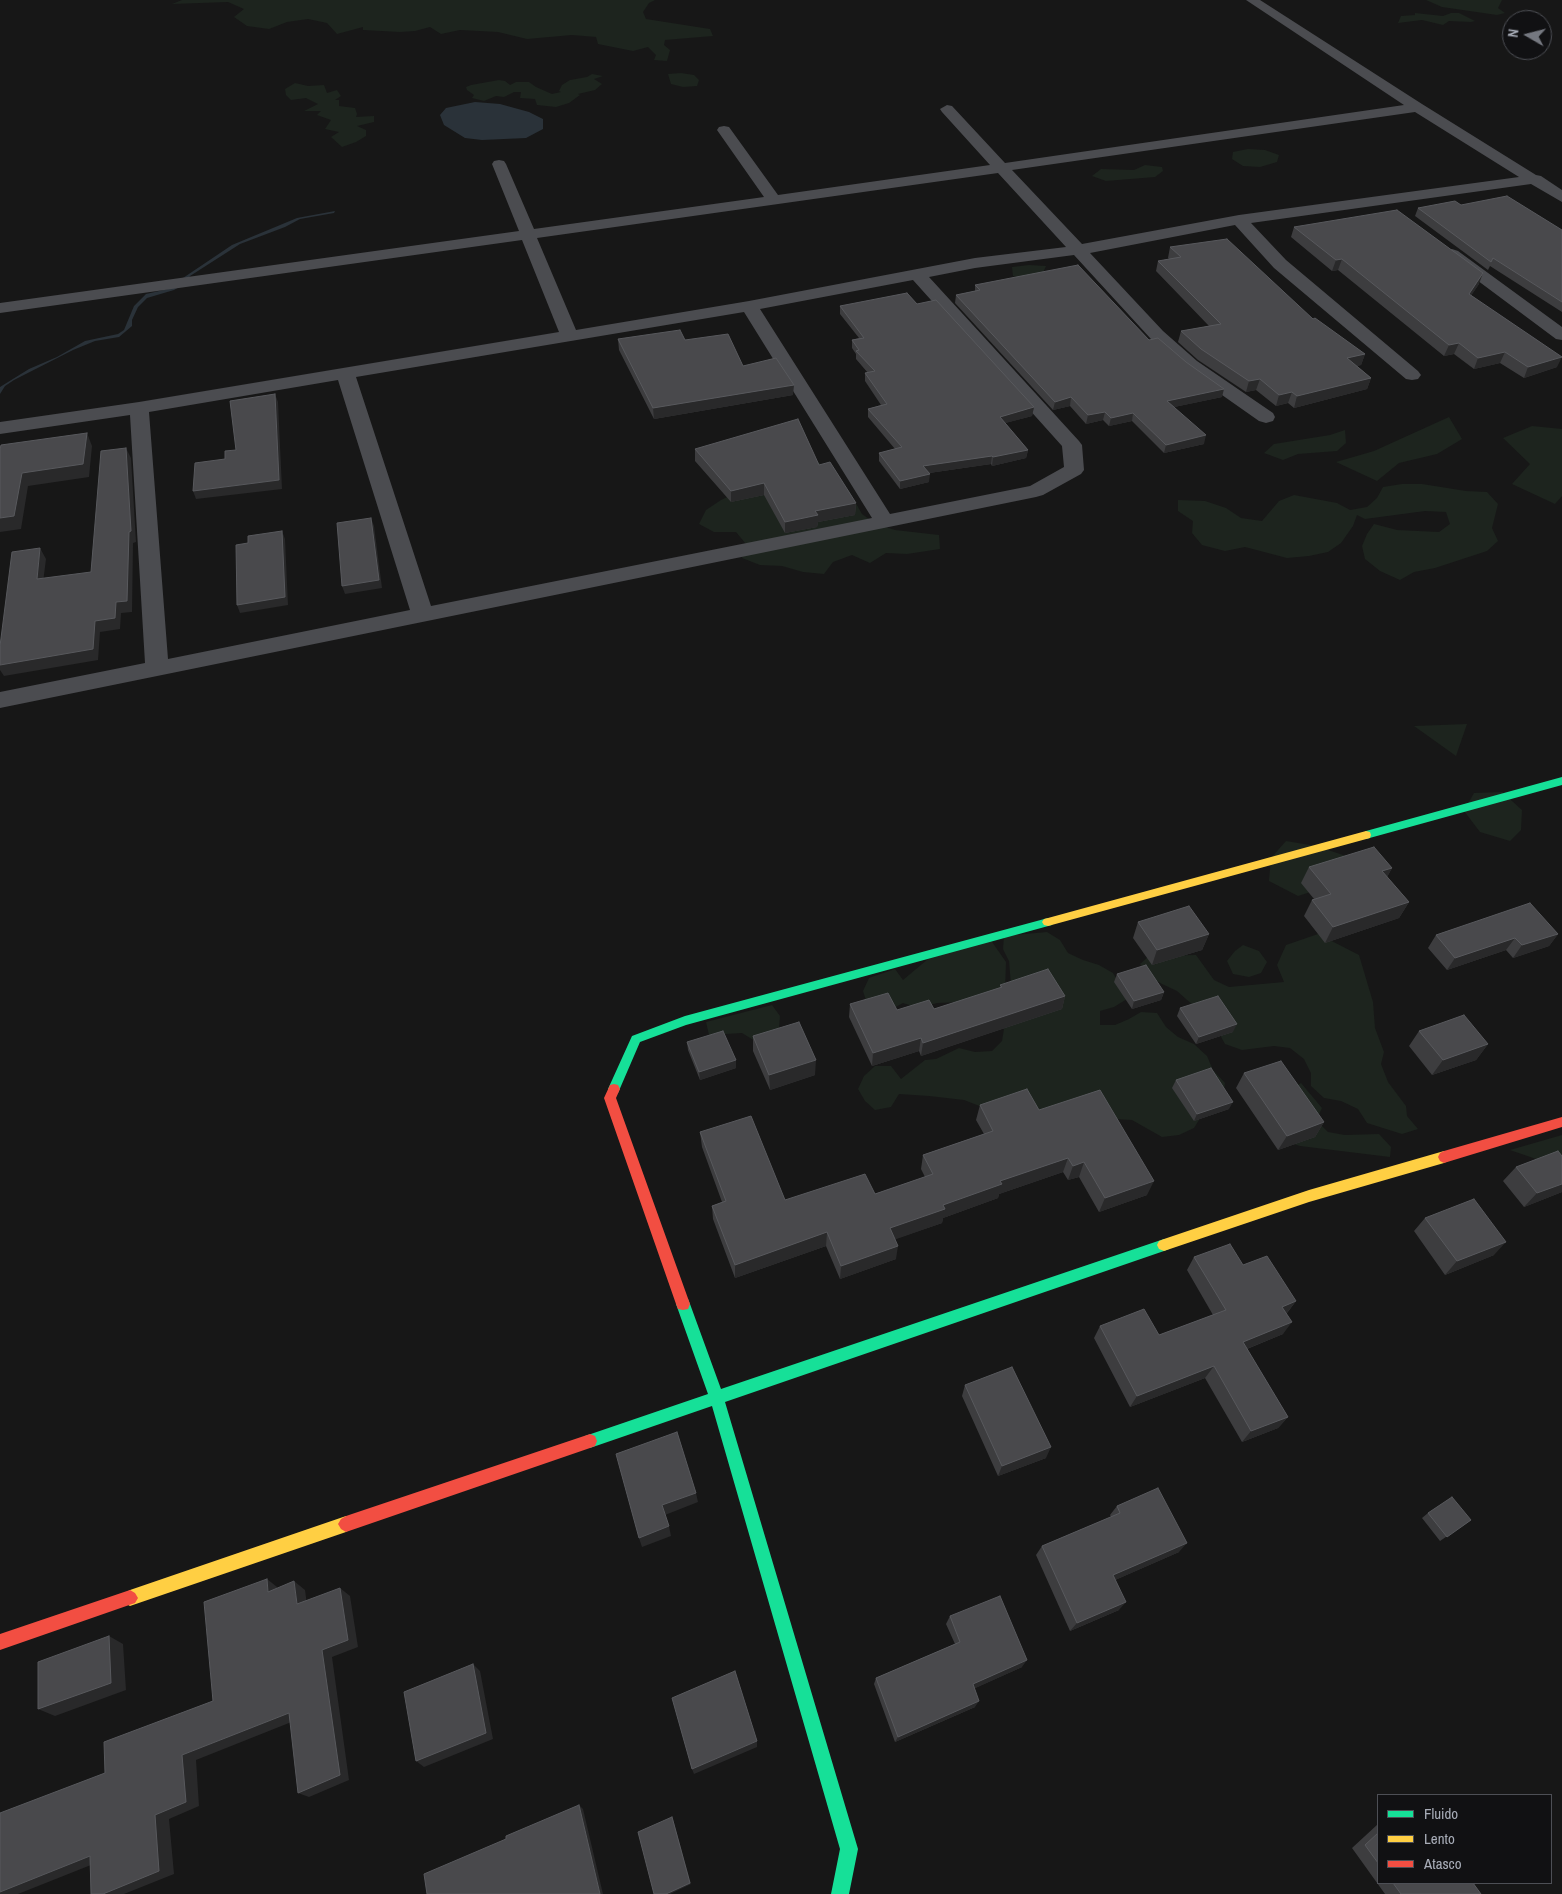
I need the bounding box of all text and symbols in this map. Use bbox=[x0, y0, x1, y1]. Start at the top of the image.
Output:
north arrow bbox=[1502, 10, 1552, 60]
text: N bbox=[1504, 28, 1523, 38]
legend bbox=[1377, 1794, 1552, 1884]
text: Fluido bbox=[1424, 1803, 1458, 1824]
text: Lento bbox=[1424, 1828, 1455, 1849]
text: Atasco bbox=[1424, 1853, 1462, 1874]

